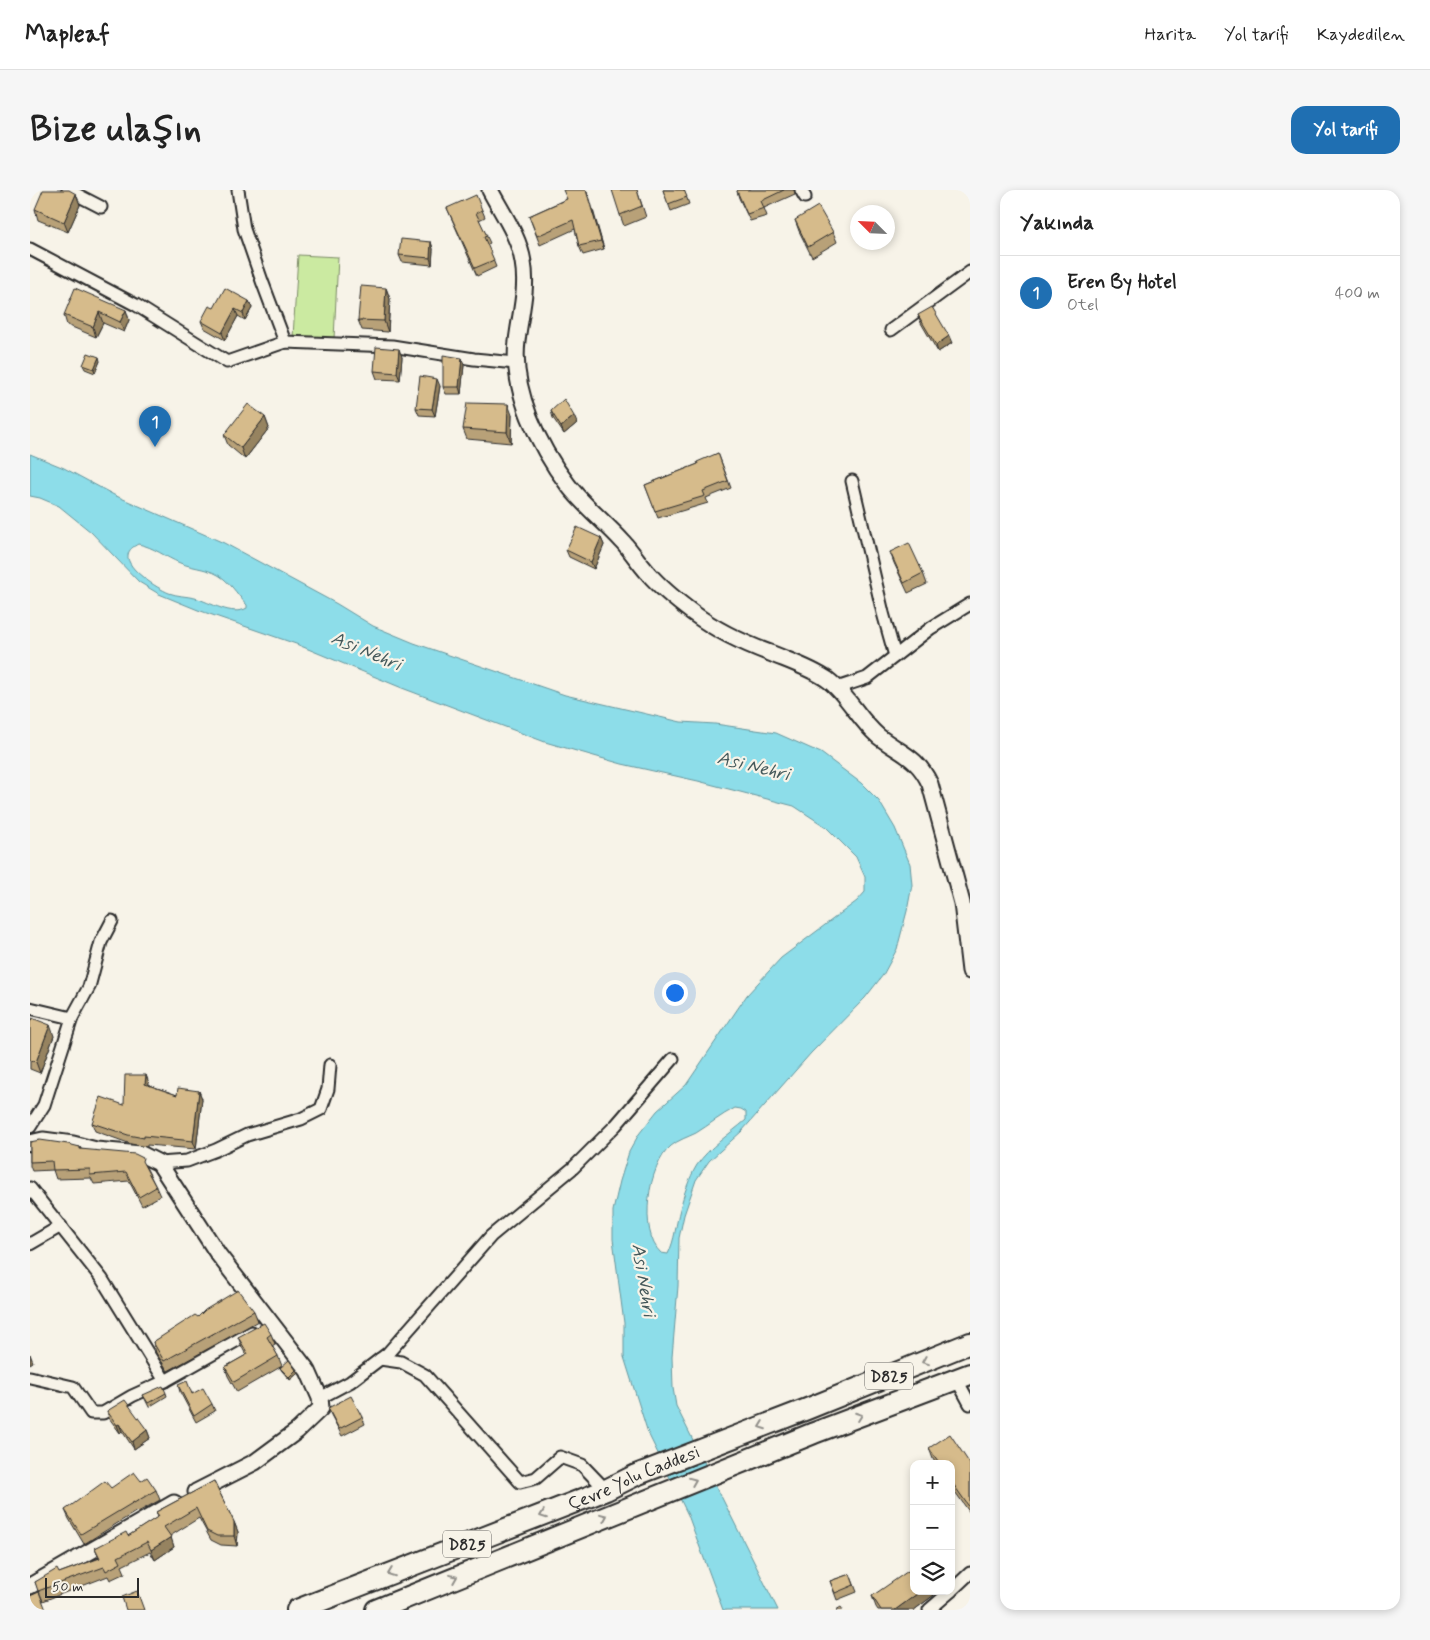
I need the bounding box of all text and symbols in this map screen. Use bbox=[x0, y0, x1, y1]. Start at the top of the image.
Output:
text: Mapleaf bbox=[25, 19, 110, 50]
text: Harita bbox=[1145, 23, 1196, 47]
text: Yol tarifi bbox=[1224, 23, 1289, 47]
text: Kaydedilen bbox=[1317, 23, 1405, 47]
button: Yol tarifi bbox=[1291, 106, 1400, 154]
text: Bize ulaşın bbox=[30, 107, 201, 153]
north arrow bbox=[850, 205, 895, 250]
text: Yakında bbox=[1020, 209, 1094, 237]
text: Eren By Hotel bbox=[1067, 270, 1177, 295]
text: 1 bbox=[1032, 283, 1040, 304]
text: 400 m bbox=[1335, 283, 1380, 304]
text: Otel bbox=[1067, 295, 1098, 316]
pin: 1 bbox=[139, 406, 171, 447]
water label: Asi Nehri bbox=[327, 625, 407, 678]
water label: Asi Nehri bbox=[715, 745, 794, 788]
your location bbox=[662, 980, 688, 1006]
water label: Asi Nehri bbox=[625, 1242, 662, 1321]
one-way arrow bbox=[921, 1355, 930, 1365]
road number: D825 bbox=[865, 1362, 913, 1390]
one-way arrow bbox=[855, 1412, 863, 1422]
one-way arrow bbox=[758, 1421, 766, 1431]
street label: Çevre Yolu Caddesi bbox=[565, 1440, 704, 1517]
map controls bbox=[910, 1460, 955, 1595]
button: + bbox=[910, 1460, 955, 1505]
one-way arrow bbox=[688, 1477, 697, 1488]
button: − bbox=[910, 1505, 955, 1550]
one-way arrow bbox=[539, 1509, 548, 1519]
one-way arrow bbox=[599, 1513, 608, 1523]
road number: D825 bbox=[443, 1530, 491, 1558]
button: layers bbox=[910, 1550, 955, 1595]
one-way arrow bbox=[387, 1567, 396, 1578]
one-way arrow bbox=[449, 1574, 458, 1585]
scale bar bbox=[45, 1575, 139, 1598]
text: 50 m bbox=[52, 1578, 83, 1596]

